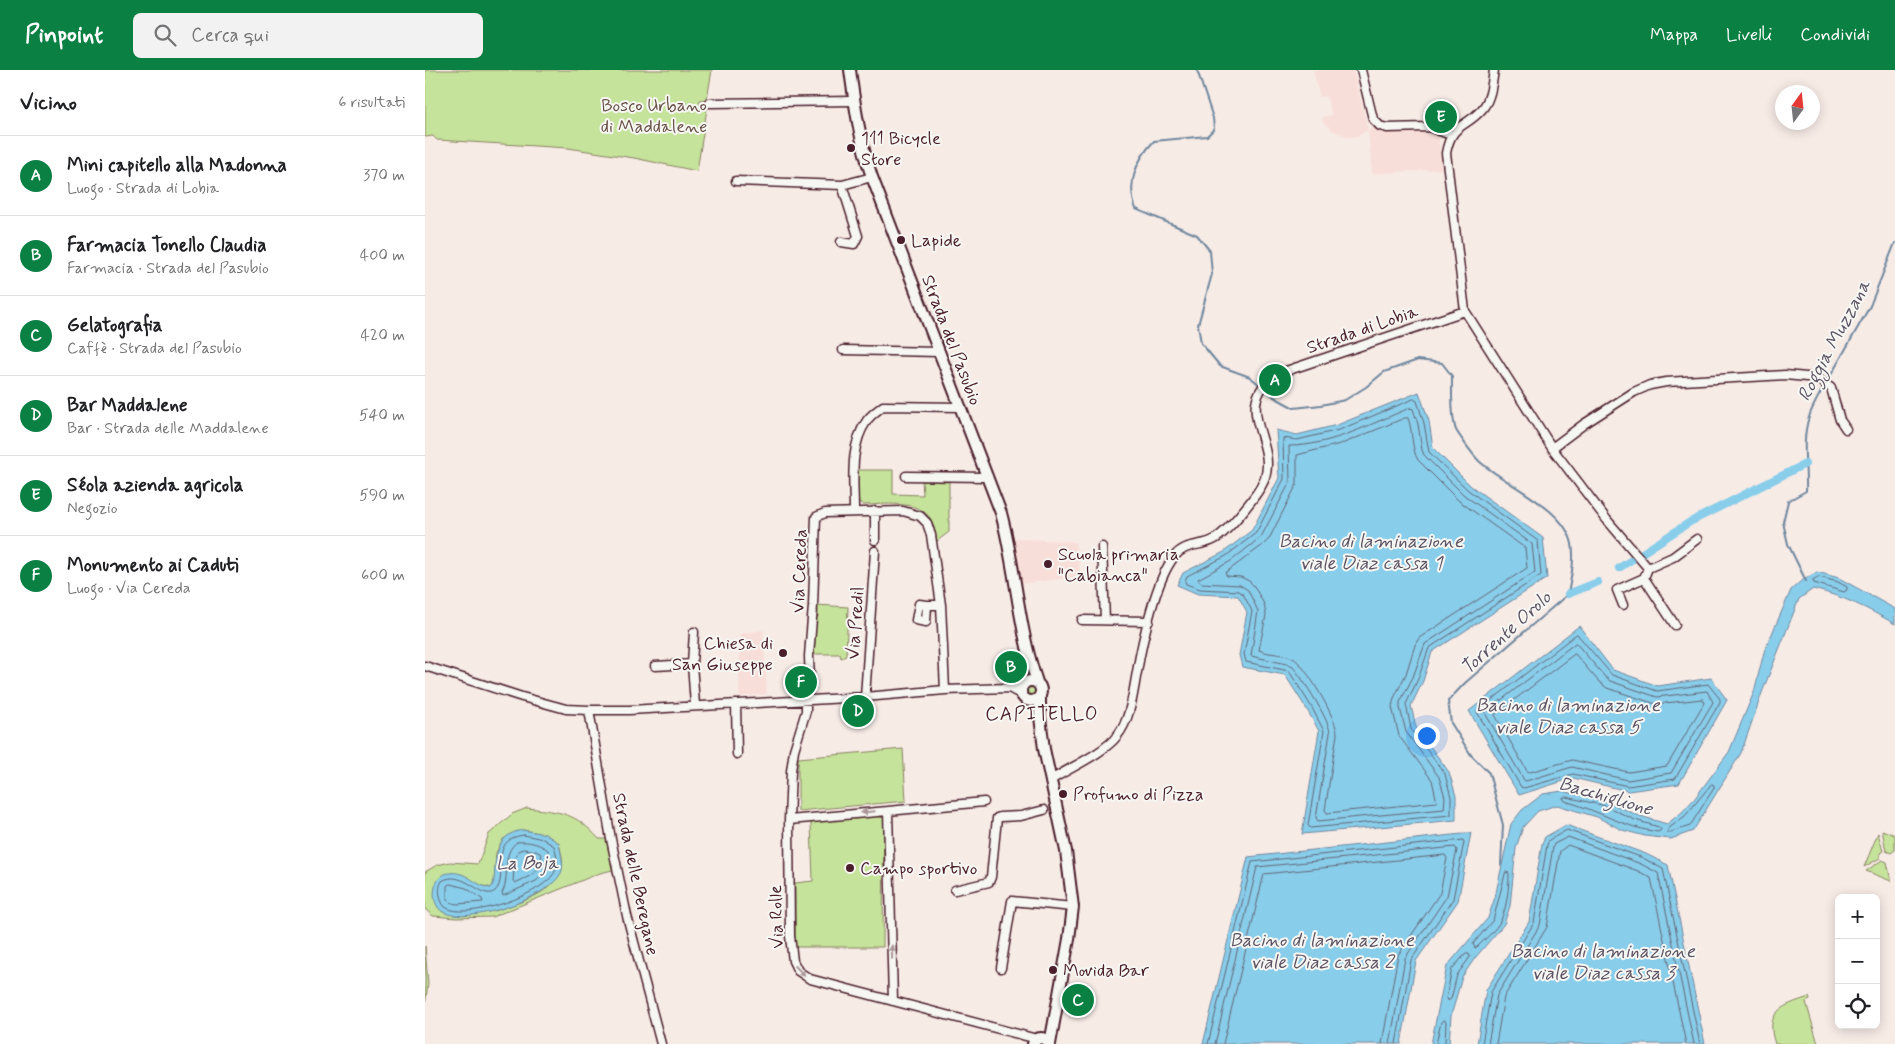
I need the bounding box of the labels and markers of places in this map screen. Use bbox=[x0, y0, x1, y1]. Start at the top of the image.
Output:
pin: E bbox=[1425, 98, 1457, 136]
place label: 111 Bicycle Store bbox=[861, 127, 941, 172]
marker: 111 Bicycle Store bbox=[845, 142, 857, 154]
place label: Lapide bbox=[911, 229, 961, 253]
marker: Lapide bbox=[895, 234, 907, 246]
pin: A bbox=[1259, 361, 1291, 399]
place label: Scuola primaria "Cabianca" bbox=[1058, 543, 1179, 588]
marker: Scuola primaria "Cabianca" bbox=[1042, 558, 1054, 570]
place label: Chiesa di San Giuseppe bbox=[672, 632, 773, 677]
marker: Chiesa di San Giuseppe bbox=[777, 647, 789, 659]
pin: B bbox=[995, 648, 1027, 686]
pin: F bbox=[785, 663, 817, 701]
pin: D bbox=[842, 692, 874, 730]
place label: Profumo di Pizza bbox=[1073, 783, 1204, 807]
marker: Profumo di Pizza bbox=[1057, 788, 1069, 800]
place label: Campo sportivo bbox=[860, 857, 977, 881]
marker: Campo sportivo bbox=[844, 862, 856, 874]
place label: Movida Bar bbox=[1063, 959, 1150, 983]
marker: Movida Bar bbox=[1047, 964, 1059, 976]
pin: C bbox=[1062, 981, 1094, 1019]

